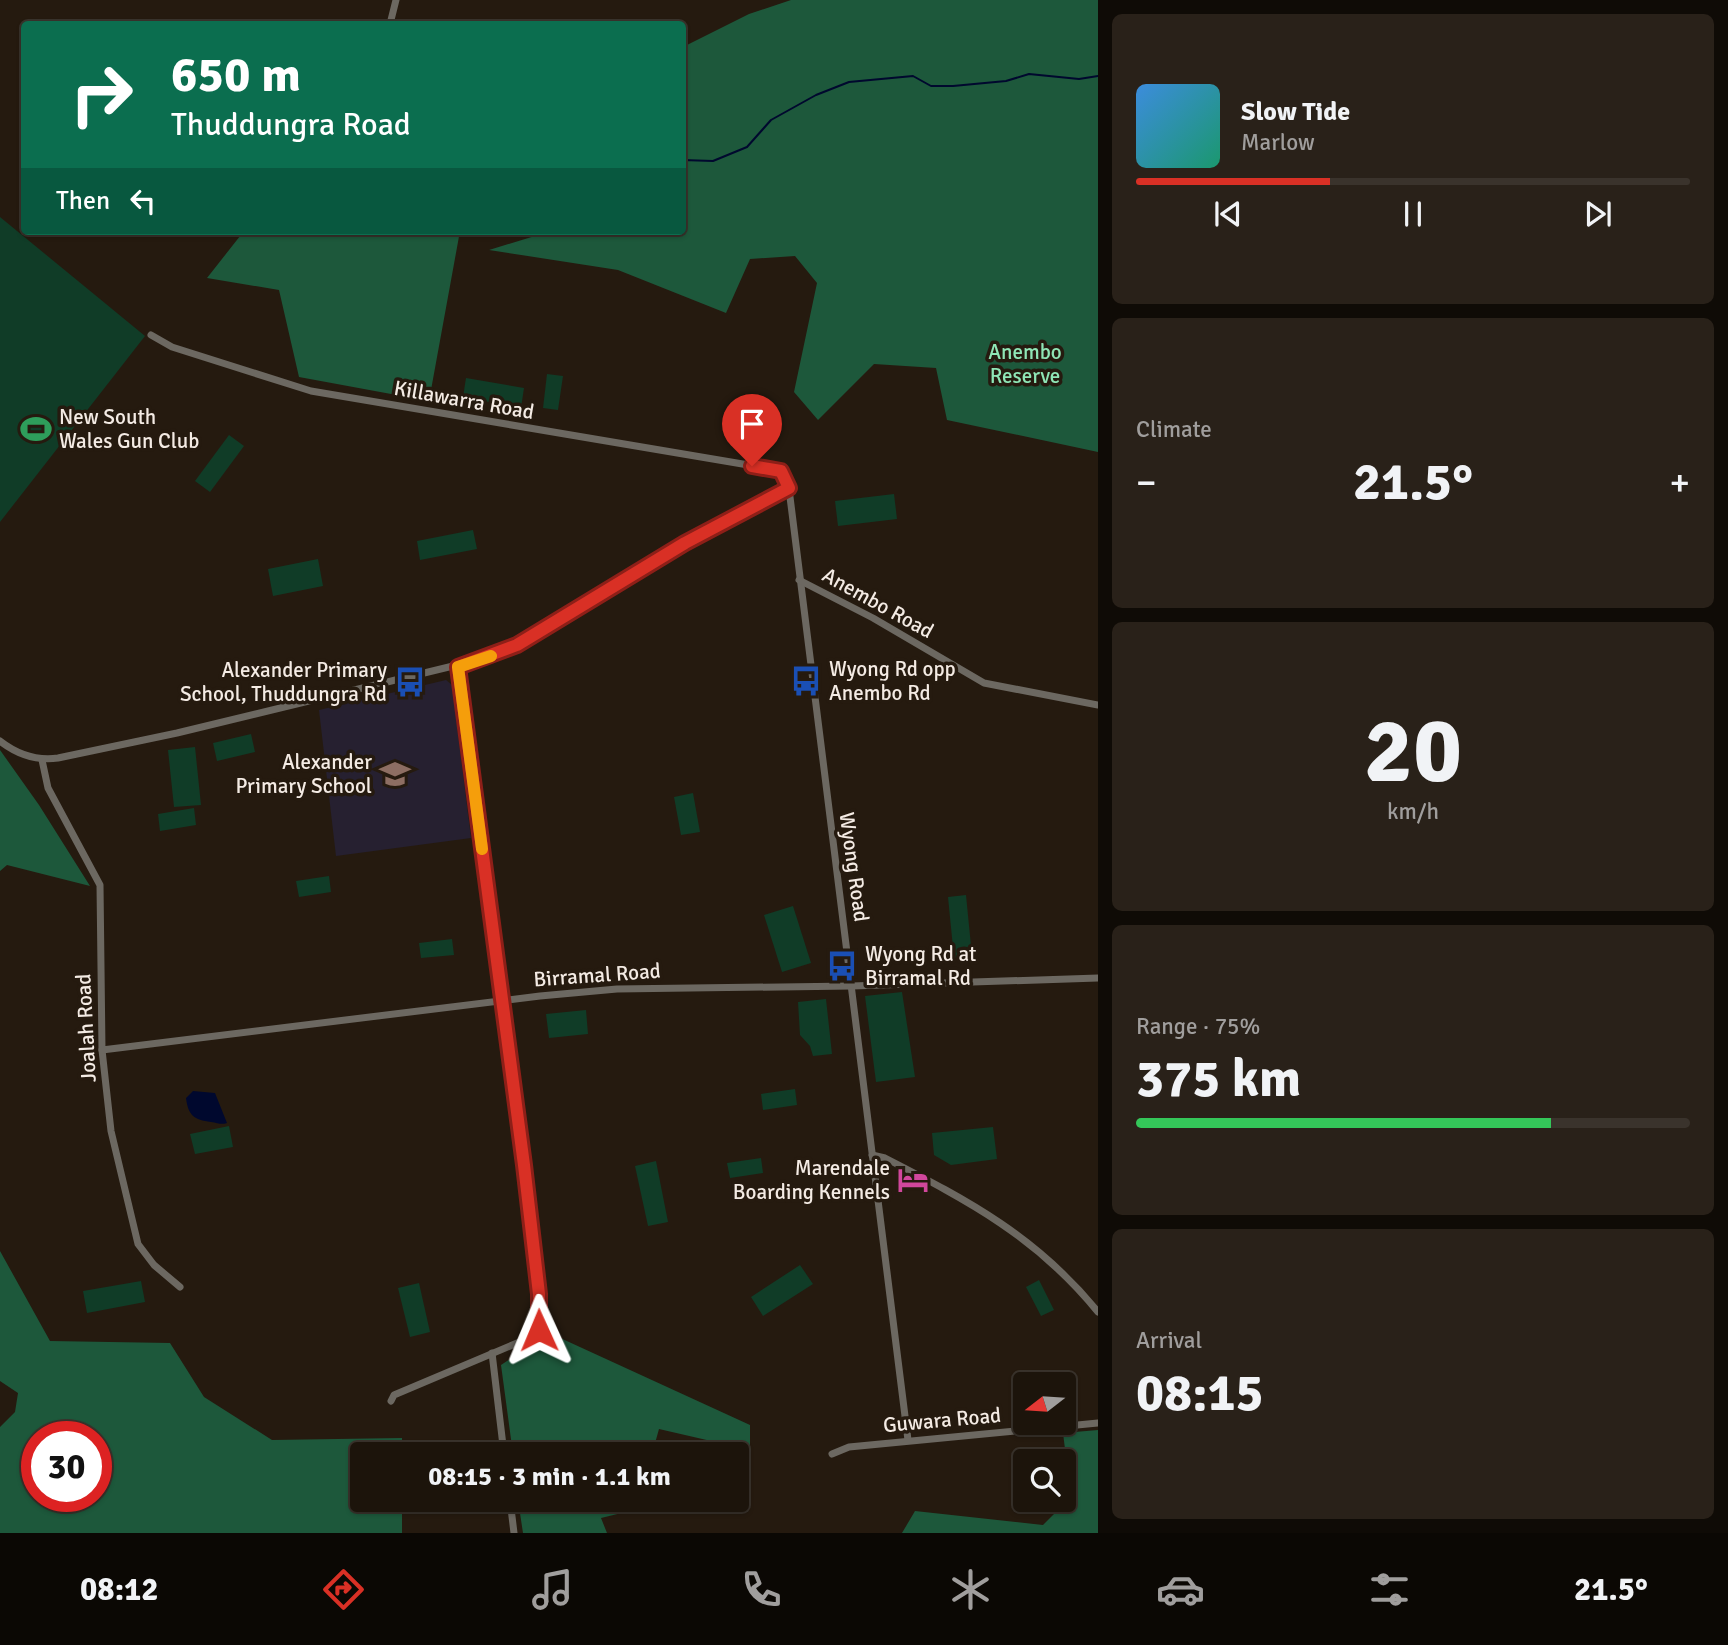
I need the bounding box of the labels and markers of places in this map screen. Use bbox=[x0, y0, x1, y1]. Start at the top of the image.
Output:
pin bbox=[722, 394, 782, 466]
place label: New South Wales Gun Club bbox=[59, 404, 199, 454]
sports icon: New South Wales Gun Club bbox=[19, 412, 53, 446]
place label: Wyong Rd opp Anembo Rd bbox=[829, 656, 956, 706]
place label: Alexander Primary School, Thuddungra Rd bbox=[180, 657, 387, 707]
bus stop icon: Wyong Rd opp Anembo Rd bbox=[789, 664, 823, 698]
bus stop icon: Alexander Primary School, Thuddungra Rd bbox=[393, 665, 427, 699]
place label: Alexander Primary School bbox=[236, 749, 372, 799]
school or university icon: Alexander Primary School bbox=[378, 757, 412, 791]
place label: Wyong Rd at Birramal Rd bbox=[865, 941, 976, 991]
bus stop icon: Wyong Rd at Birramal Rd bbox=[825, 949, 859, 983]
place label: Marendale Boarding Kennels bbox=[733, 1155, 890, 1205]
hotel icon: Marendale Boarding Kennels bbox=[896, 1163, 930, 1197]

